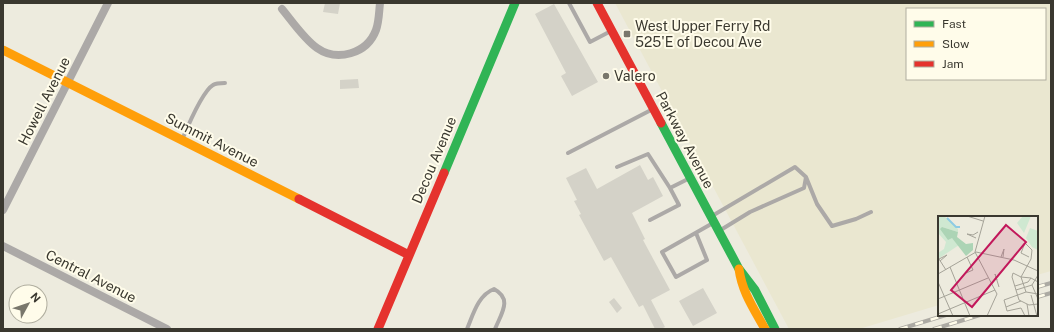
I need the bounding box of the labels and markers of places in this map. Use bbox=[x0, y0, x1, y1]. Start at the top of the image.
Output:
place label: West Upper Ferry Rd 525'E of Decou Ave bbox=[635, 18, 770, 50]
marker: West Upper Ferry Rd 525'E of Decou Ave bbox=[622, 29, 632, 39]
place label: Valero bbox=[614, 68, 656, 84]
marker: Valero bbox=[601, 71, 611, 81]

